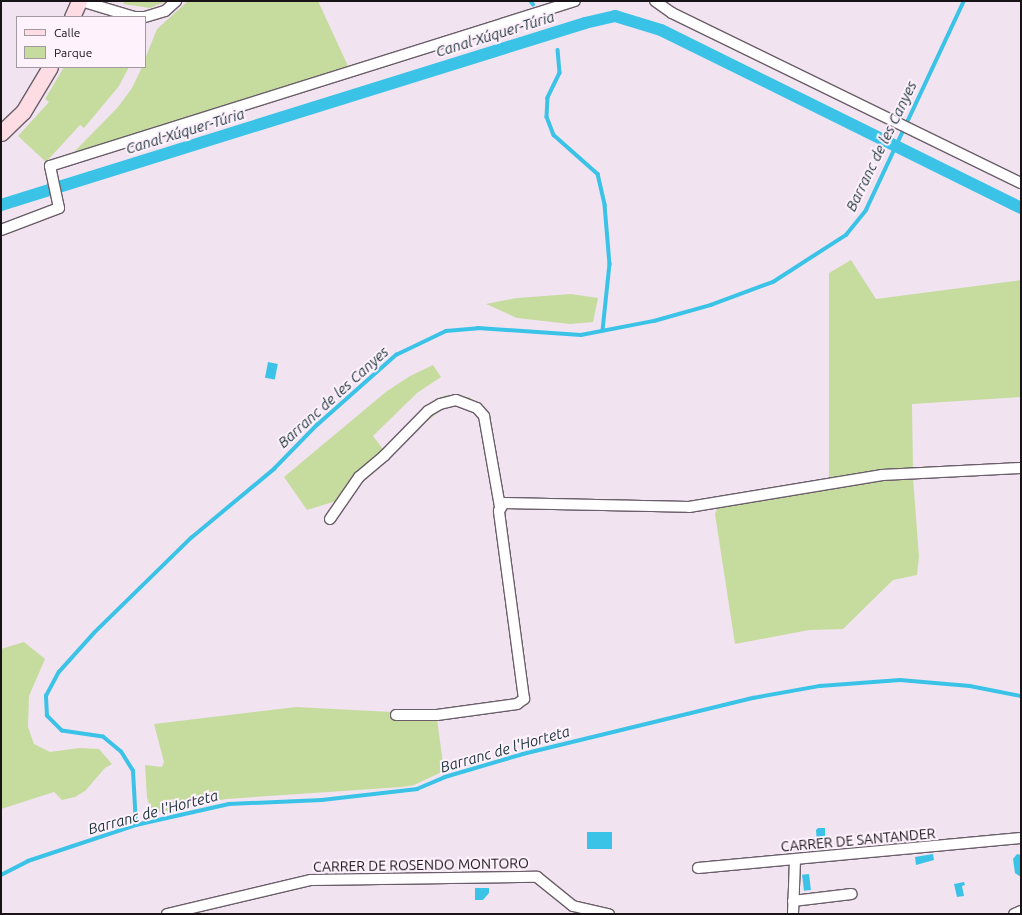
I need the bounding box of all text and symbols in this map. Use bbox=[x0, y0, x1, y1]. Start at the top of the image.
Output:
water label: Canal Xúquer-Túria bbox=[433, 7, 557, 61]
legend bbox=[16, 16, 146, 68]
text: Calle bbox=[54, 26, 80, 39]
text: Parque bbox=[54, 46, 92, 59]
water label: Barranc de les Canyes bbox=[842, 78, 920, 214]
water label: Canal Xúquer-Túria bbox=[123, 104, 247, 158]
water label: Barranc de les Canyes bbox=[274, 343, 392, 451]
water label: Barranc de l'Horteta bbox=[438, 722, 572, 776]
water label: Barranc de l'Horteta bbox=[86, 786, 220, 838]
street label: CARRER DE SANTANDER bbox=[780, 825, 936, 855]
street label: CARRER DE ROSENDO MONTORO bbox=[313, 855, 529, 875]

